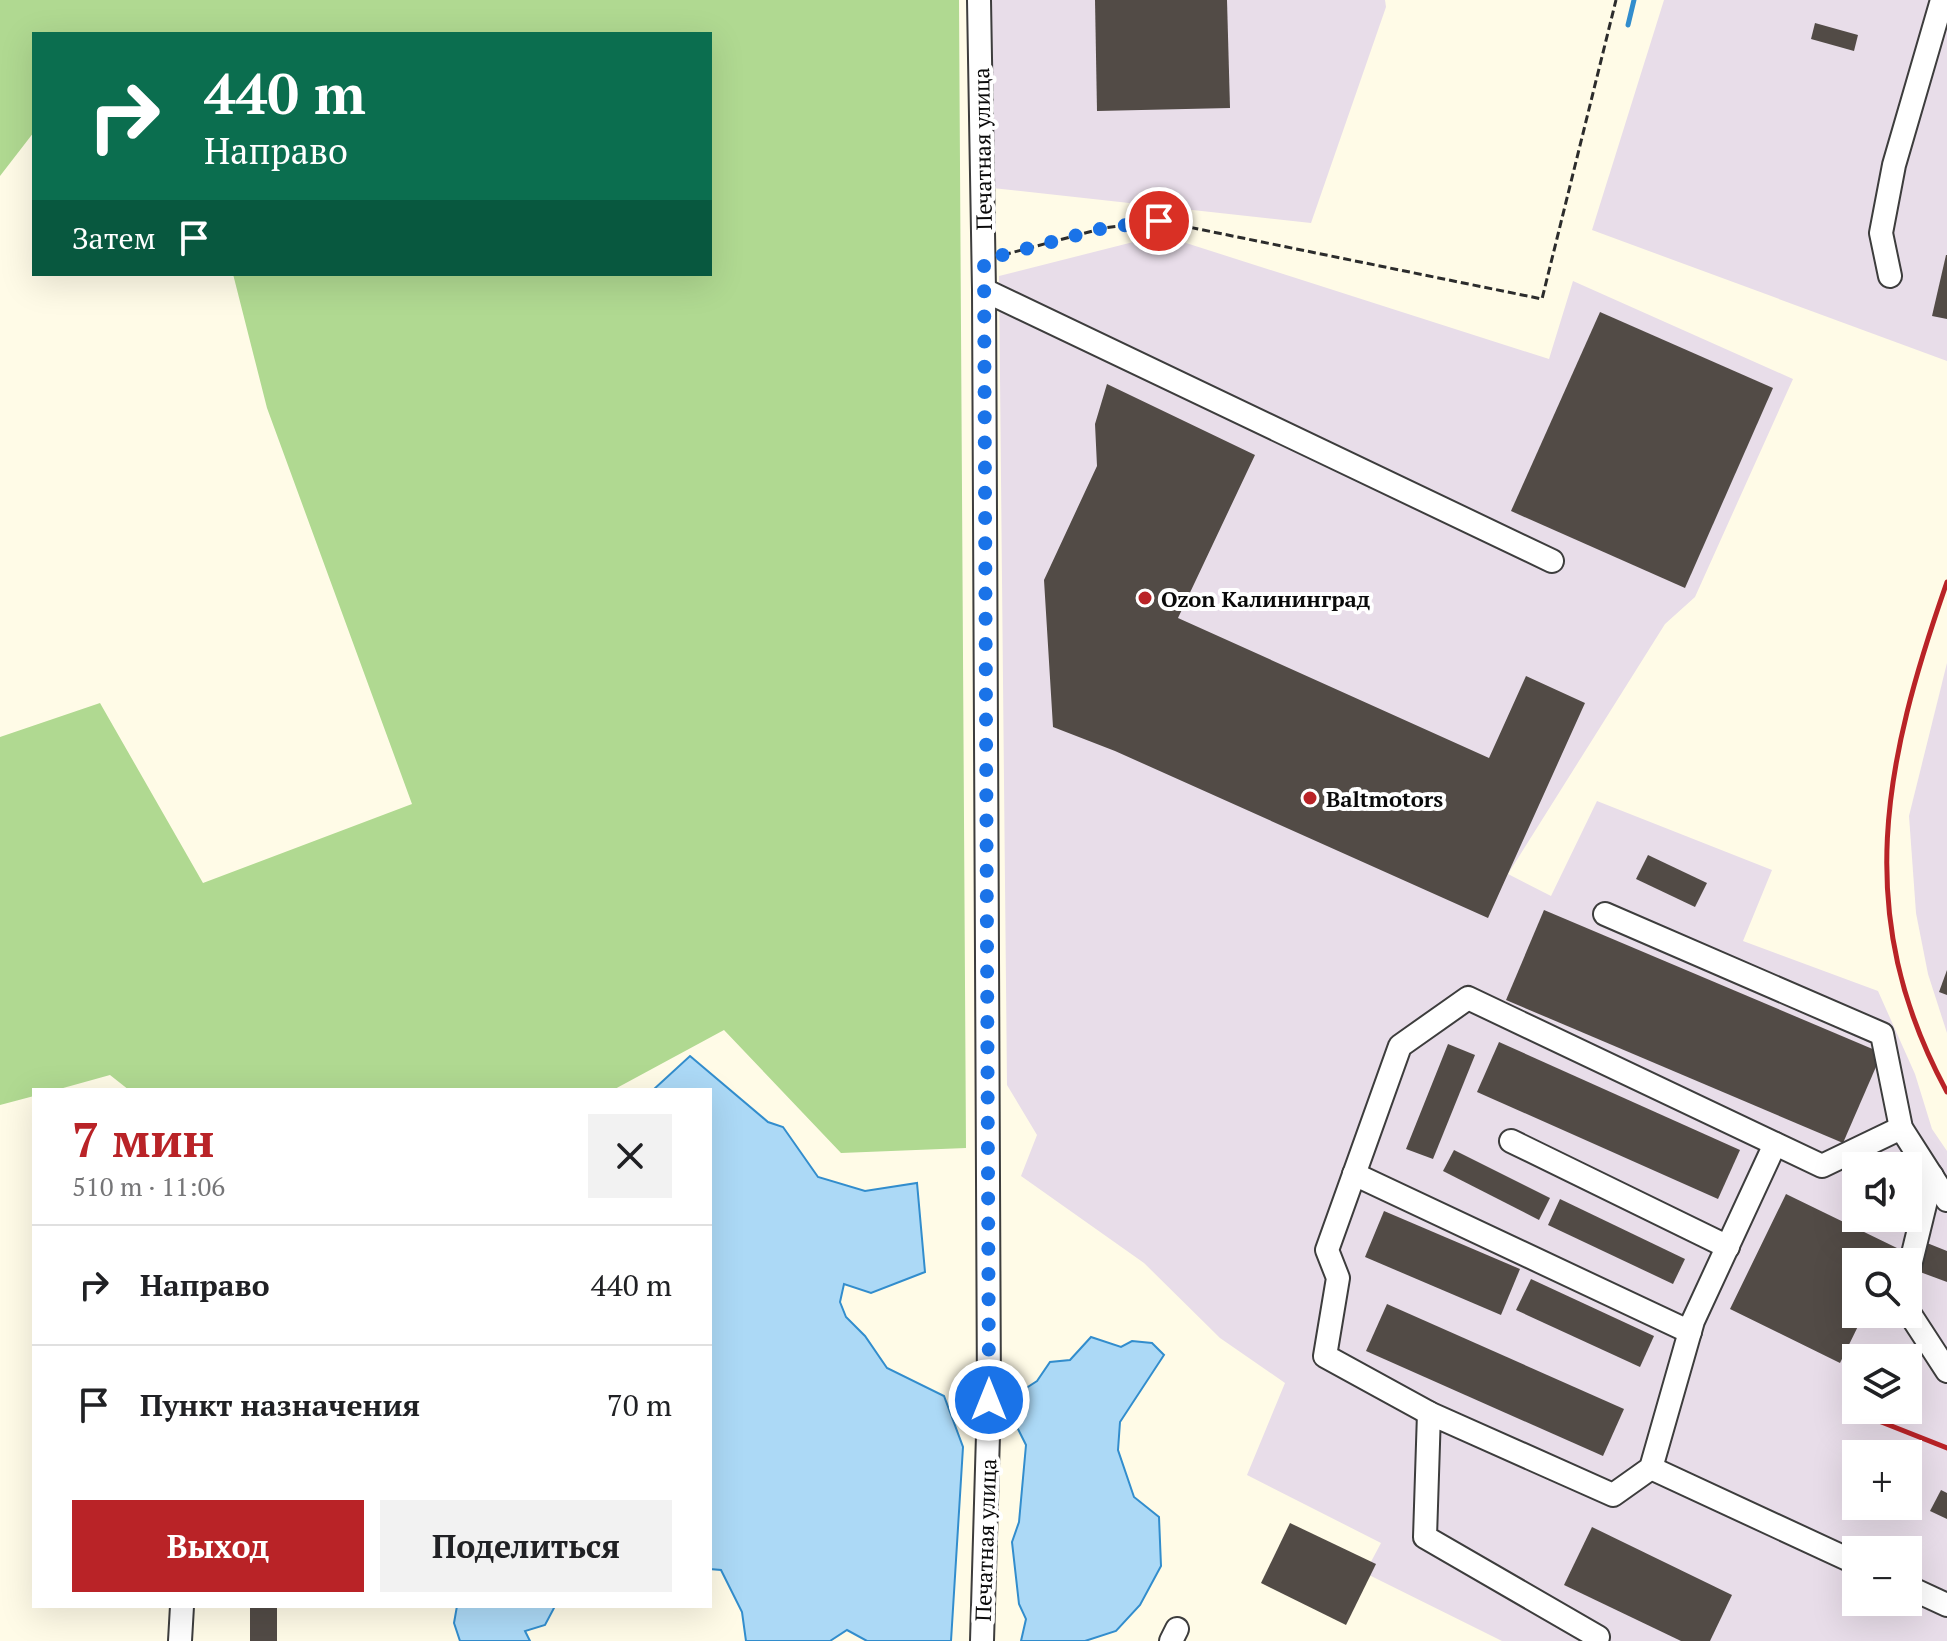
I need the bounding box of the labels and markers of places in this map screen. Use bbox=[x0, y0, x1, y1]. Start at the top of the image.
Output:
pin bbox=[1125, 187, 1193, 255]
place label: Ozon Калининград bbox=[1161, 584, 1370, 613]
marker: Ozon Калининград bbox=[1136, 589, 1154, 607]
place label: Baltmotors bbox=[1326, 784, 1443, 813]
marker: Baltmotors bbox=[1301, 789, 1319, 807]

